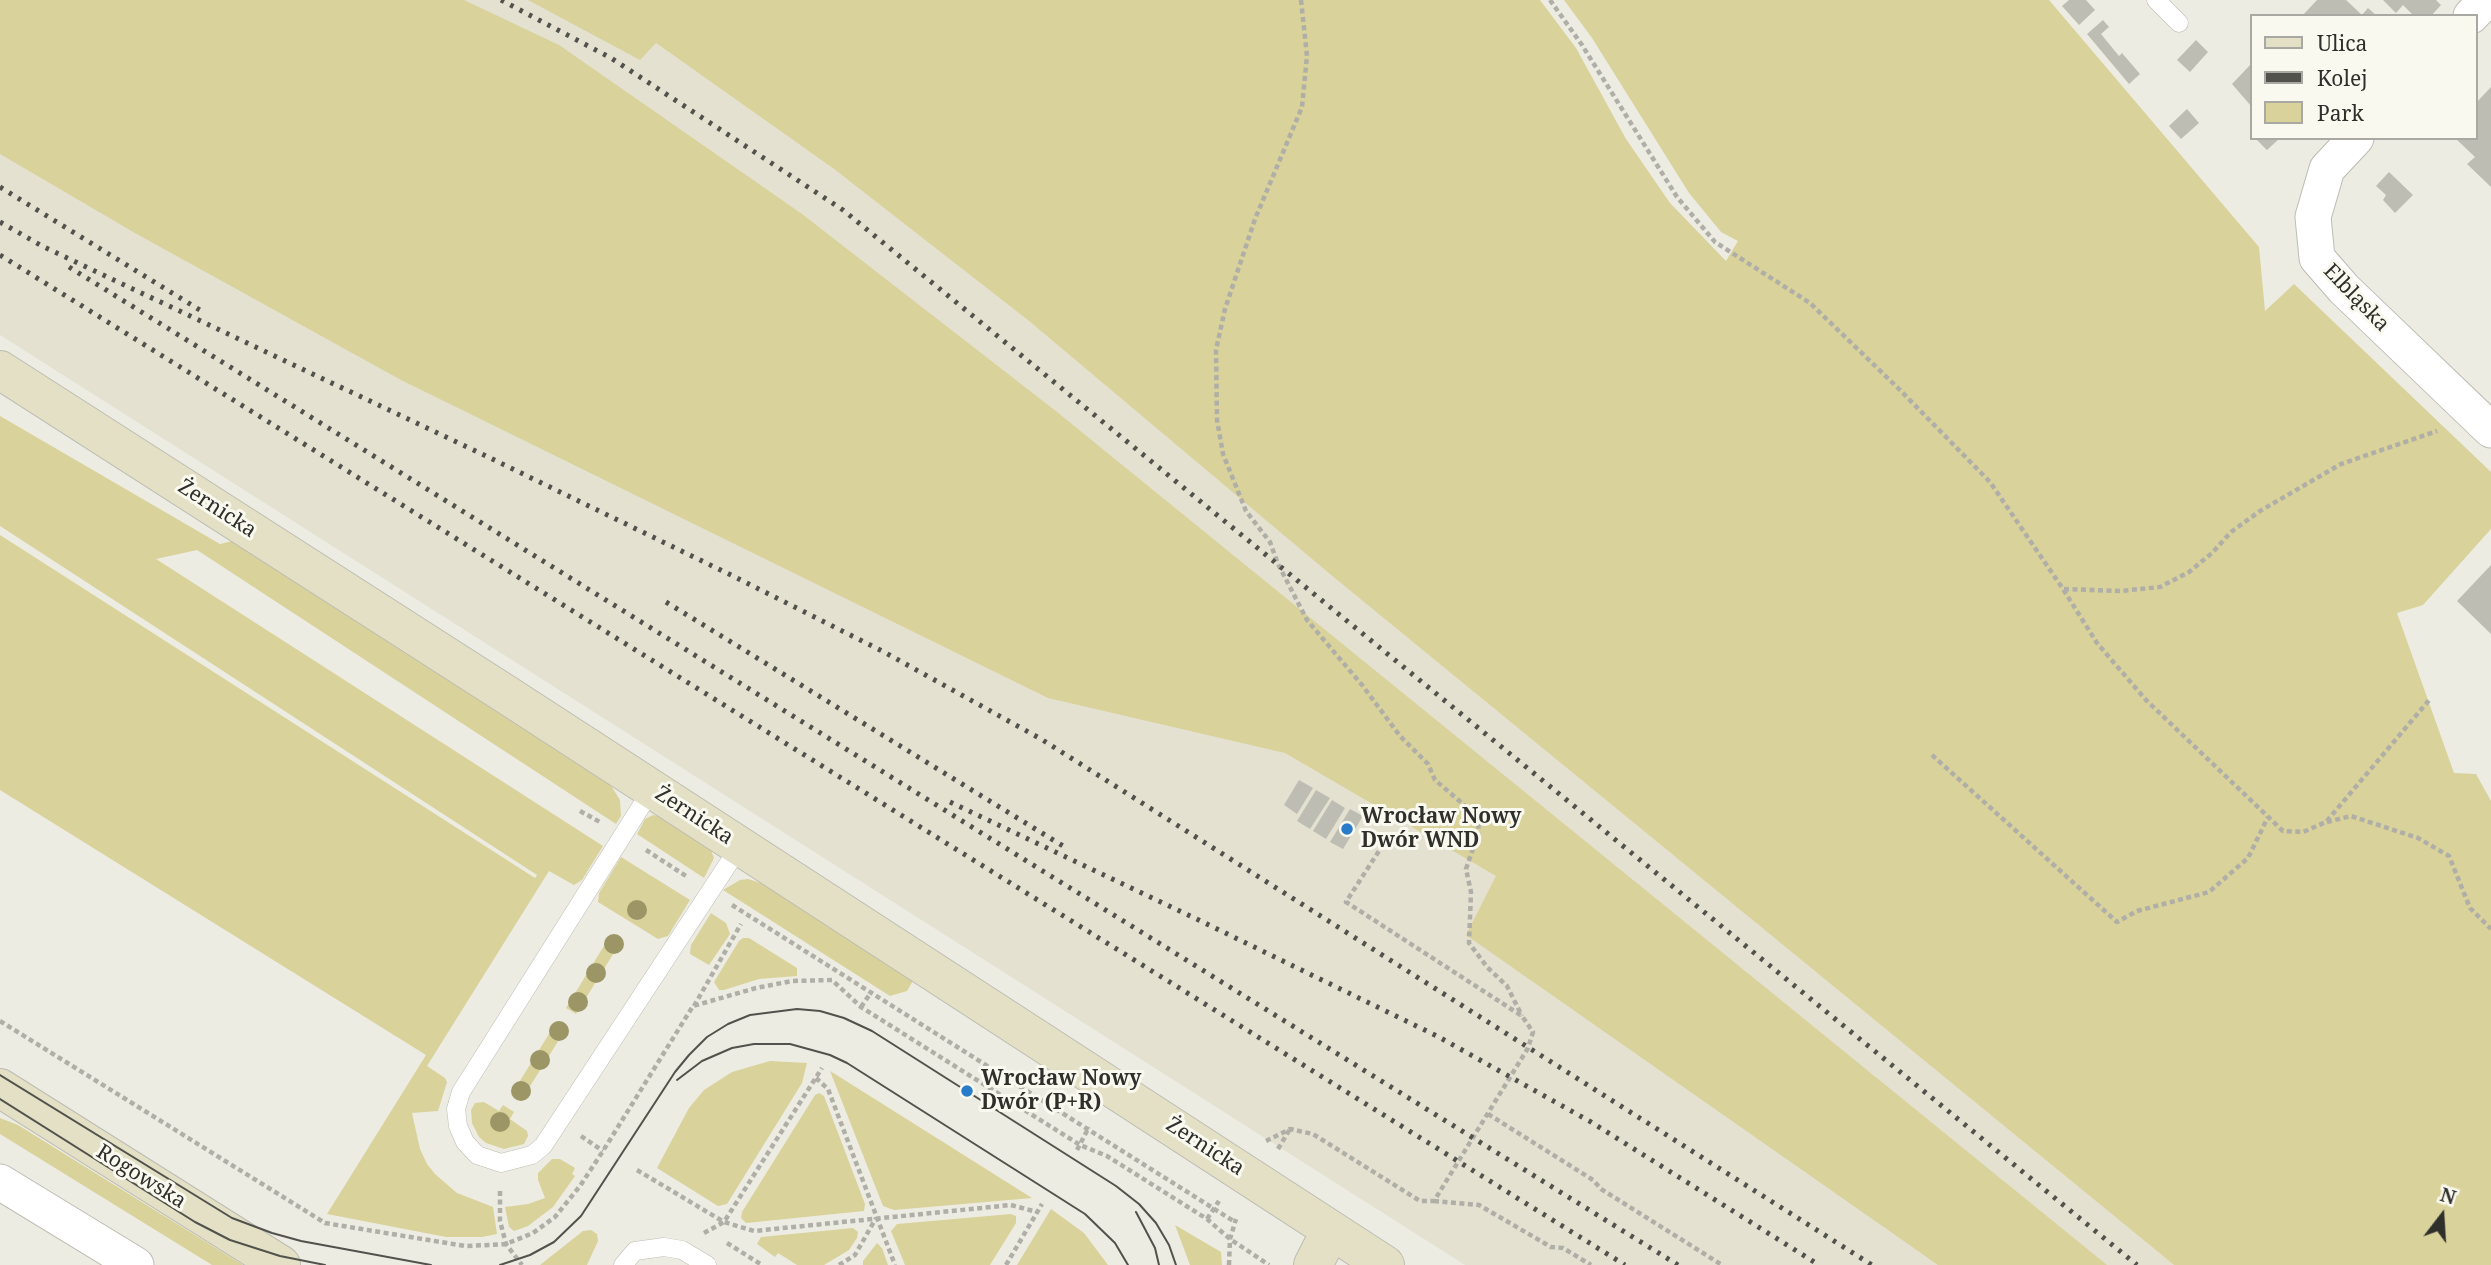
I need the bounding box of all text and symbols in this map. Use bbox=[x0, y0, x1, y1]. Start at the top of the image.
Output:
legend bbox=[2250, 14, 2477, 140]
text: Ulica bbox=[2317, 29, 2367, 57]
text: Kolej bbox=[2317, 64, 2367, 92]
text: Park bbox=[2317, 99, 2364, 127]
street label: Elbląska bbox=[2318, 259, 2394, 337]
street label: Żernicka bbox=[173, 474, 261, 544]
street label: Żernicka bbox=[650, 781, 738, 851]
place label: Wrocław Nowy Dwór WND bbox=[1361, 804, 1521, 854]
marker: Wrocław Nowy Dwór WND bbox=[1339, 821, 1355, 837]
place label: Wrocław Nowy Dwór (P+R) bbox=[981, 1066, 1141, 1116]
marker: Wrocław Nowy Dwór (P+R) bbox=[959, 1083, 975, 1099]
street label: Żernicka bbox=[1161, 1112, 1249, 1182]
street label: Rogowska bbox=[92, 1140, 190, 1214]
north arrow bbox=[2407, 1181, 2477, 1251]
text: N bbox=[2437, 1181, 2459, 1211]

